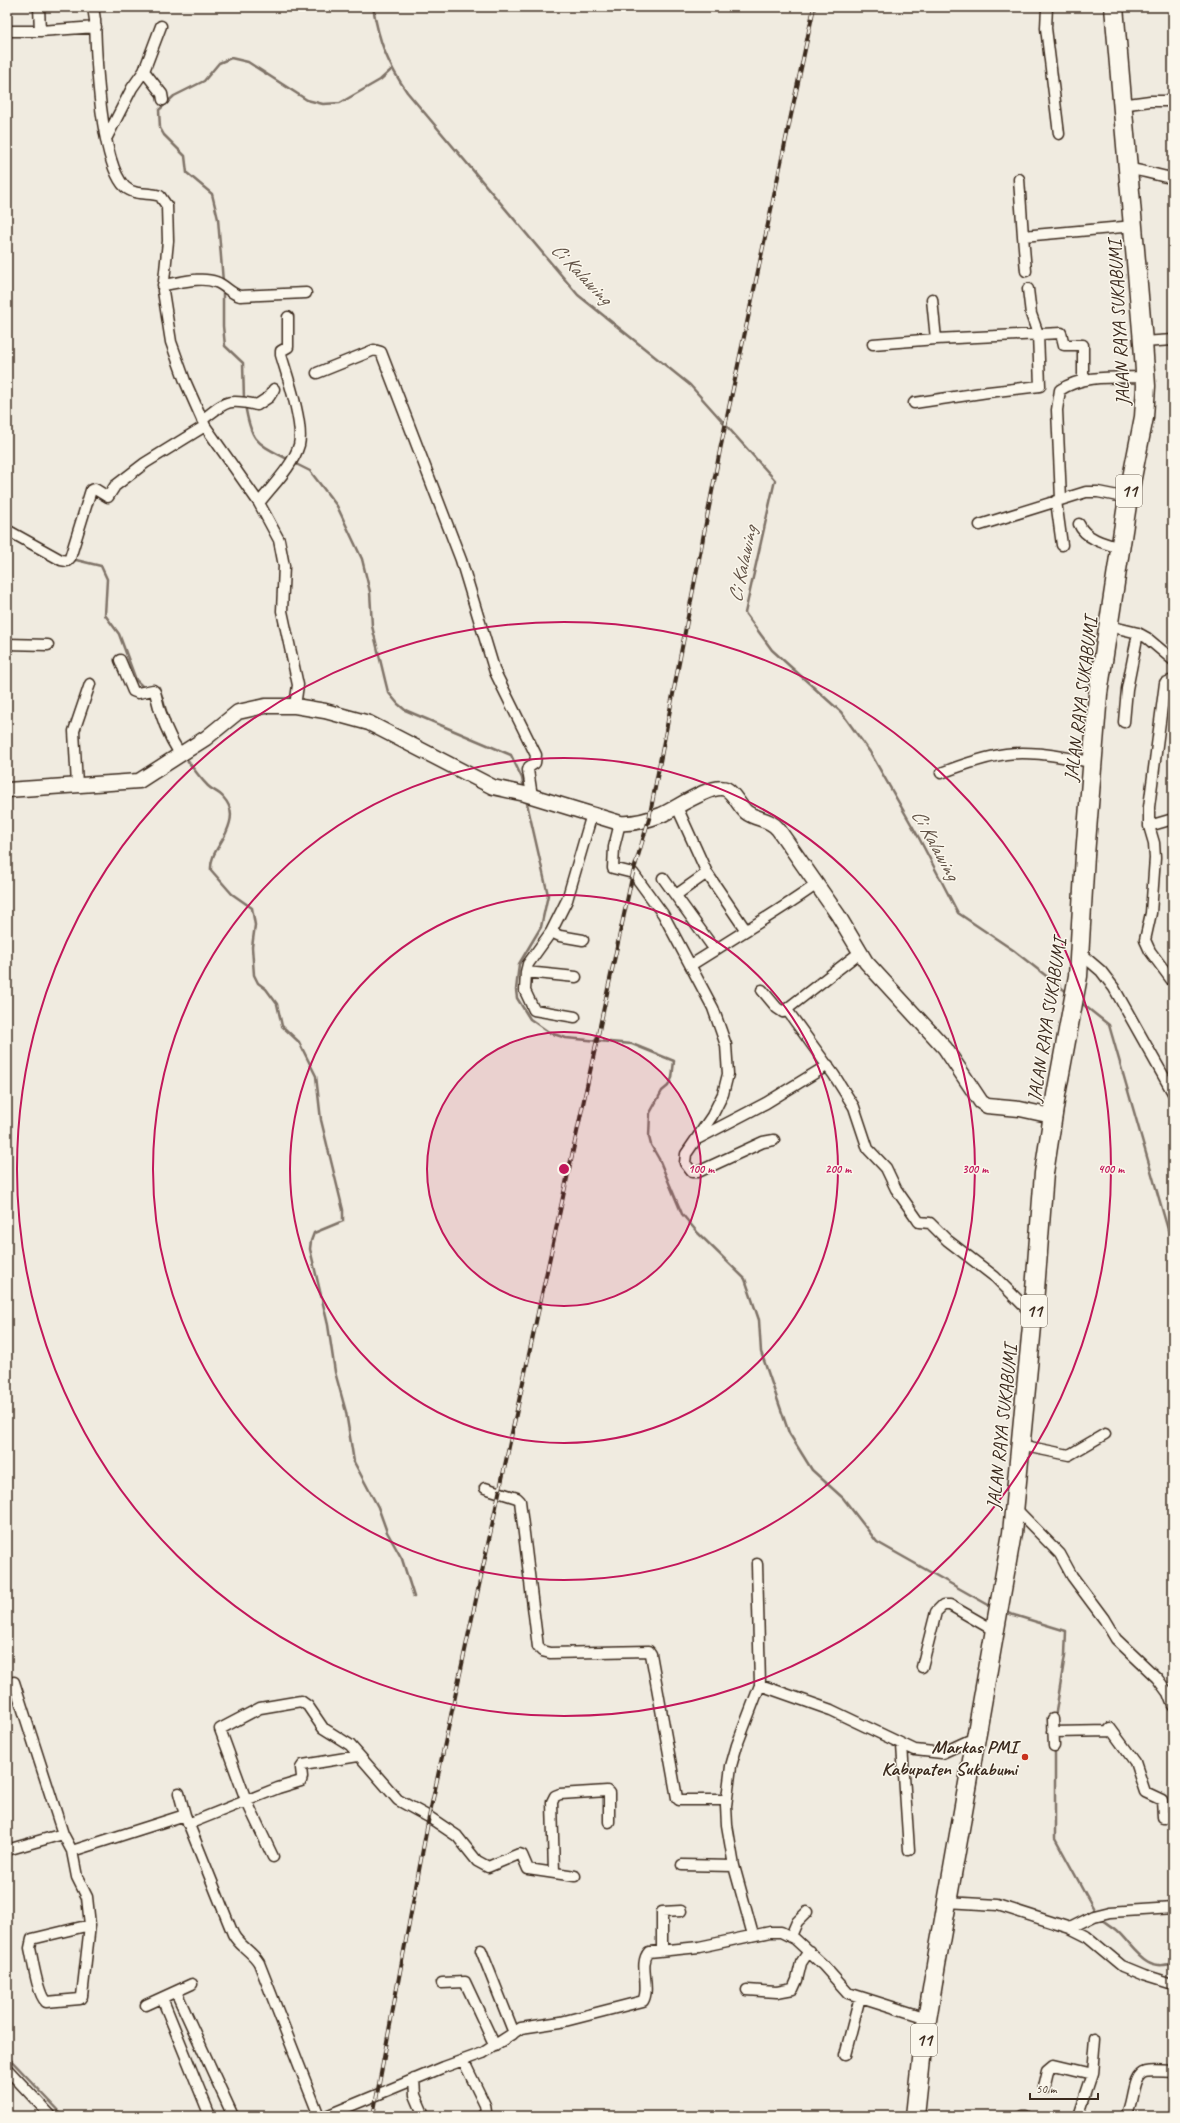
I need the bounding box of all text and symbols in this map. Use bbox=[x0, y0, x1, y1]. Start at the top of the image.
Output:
street label: JALAN RAYA SUKABUMI bbox=[1102, 235, 1135, 407]
water label: Ci Kalawing bbox=[546, 237, 619, 312]
road number: 11 bbox=[1116, 475, 1142, 507]
water label: Ci Kalawing bbox=[722, 521, 763, 604]
street label: JALAN RAYA SUKABUMI bbox=[1059, 611, 1104, 784]
water label: Ci Kalawing bbox=[906, 804, 967, 887]
street label: JALAN RAYA SUKABUMI bbox=[1022, 932, 1072, 1105]
text: 100 m bbox=[688, 1161, 715, 1177]
text: 200 m bbox=[825, 1161, 852, 1177]
text: 300 m bbox=[962, 1161, 989, 1177]
text: 400 m bbox=[1098, 1161, 1125, 1177]
centre of rings bbox=[557, 1162, 571, 1176]
road number: 11 bbox=[1021, 1295, 1047, 1327]
street label: JALAN RAYA SUKABUMI bbox=[981, 1339, 1023, 1512]
place label: Markas PMI Kabupaten Sukabumi bbox=[882, 1735, 1021, 1781]
marker: Markas PMI Kabupaten Sukabumi bbox=[1020, 1752, 1030, 1762]
road number: 11 bbox=[911, 2024, 937, 2056]
scale bar bbox=[1030, 2075, 1098, 2101]
text: 50 m bbox=[1036, 2081, 1058, 2097]

